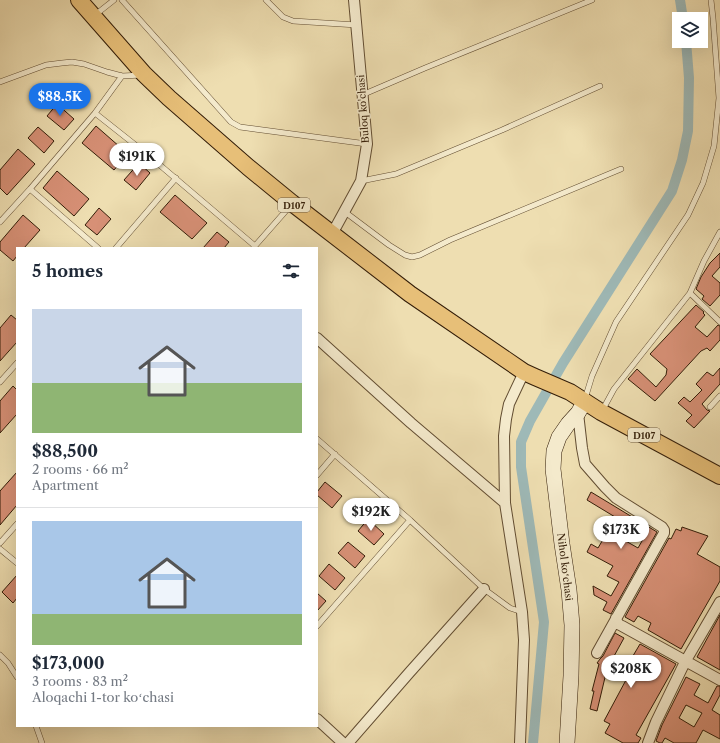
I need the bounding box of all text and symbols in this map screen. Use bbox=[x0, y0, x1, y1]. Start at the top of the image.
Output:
map controls bbox=[672, 12, 708, 48]
button: layers bbox=[672, 12, 708, 48]
street label: Buloq ko'chasi bbox=[354, 74, 372, 144]
pin: $88.5K bbox=[27, 83, 93, 117]
text: $88.5K bbox=[38, 88, 82, 104]
pin: $191K bbox=[109, 143, 165, 177]
text: $191K bbox=[118, 148, 156, 164]
road number: D107 bbox=[278, 198, 310, 212]
icon: filters bbox=[280, 260, 302, 282]
text: 5 homes bbox=[32, 261, 103, 281]
icon: home bbox=[131, 335, 203, 407]
road number: D107 bbox=[628, 428, 660, 442]
text: $88,500 bbox=[32, 441, 98, 461]
text: 2 rooms · 66 m² bbox=[32, 461, 129, 477]
text: Apartment bbox=[32, 477, 99, 493]
pin: $192K bbox=[343, 498, 399, 532]
text: $192K bbox=[352, 503, 390, 519]
pin: $173K bbox=[593, 516, 649, 550]
text: $173K bbox=[602, 521, 640, 537]
street label: Nihol koʻchasi bbox=[554, 532, 576, 602]
icon: home bbox=[131, 547, 203, 619]
text: $173,000 bbox=[32, 653, 105, 673]
pin: $208K bbox=[603, 655, 659, 689]
text: $208K bbox=[610, 660, 652, 676]
text: 3 rooms · 83 m² bbox=[32, 673, 128, 689]
text: Aloqachi 1-tor koʻchasi bbox=[32, 689, 174, 705]

